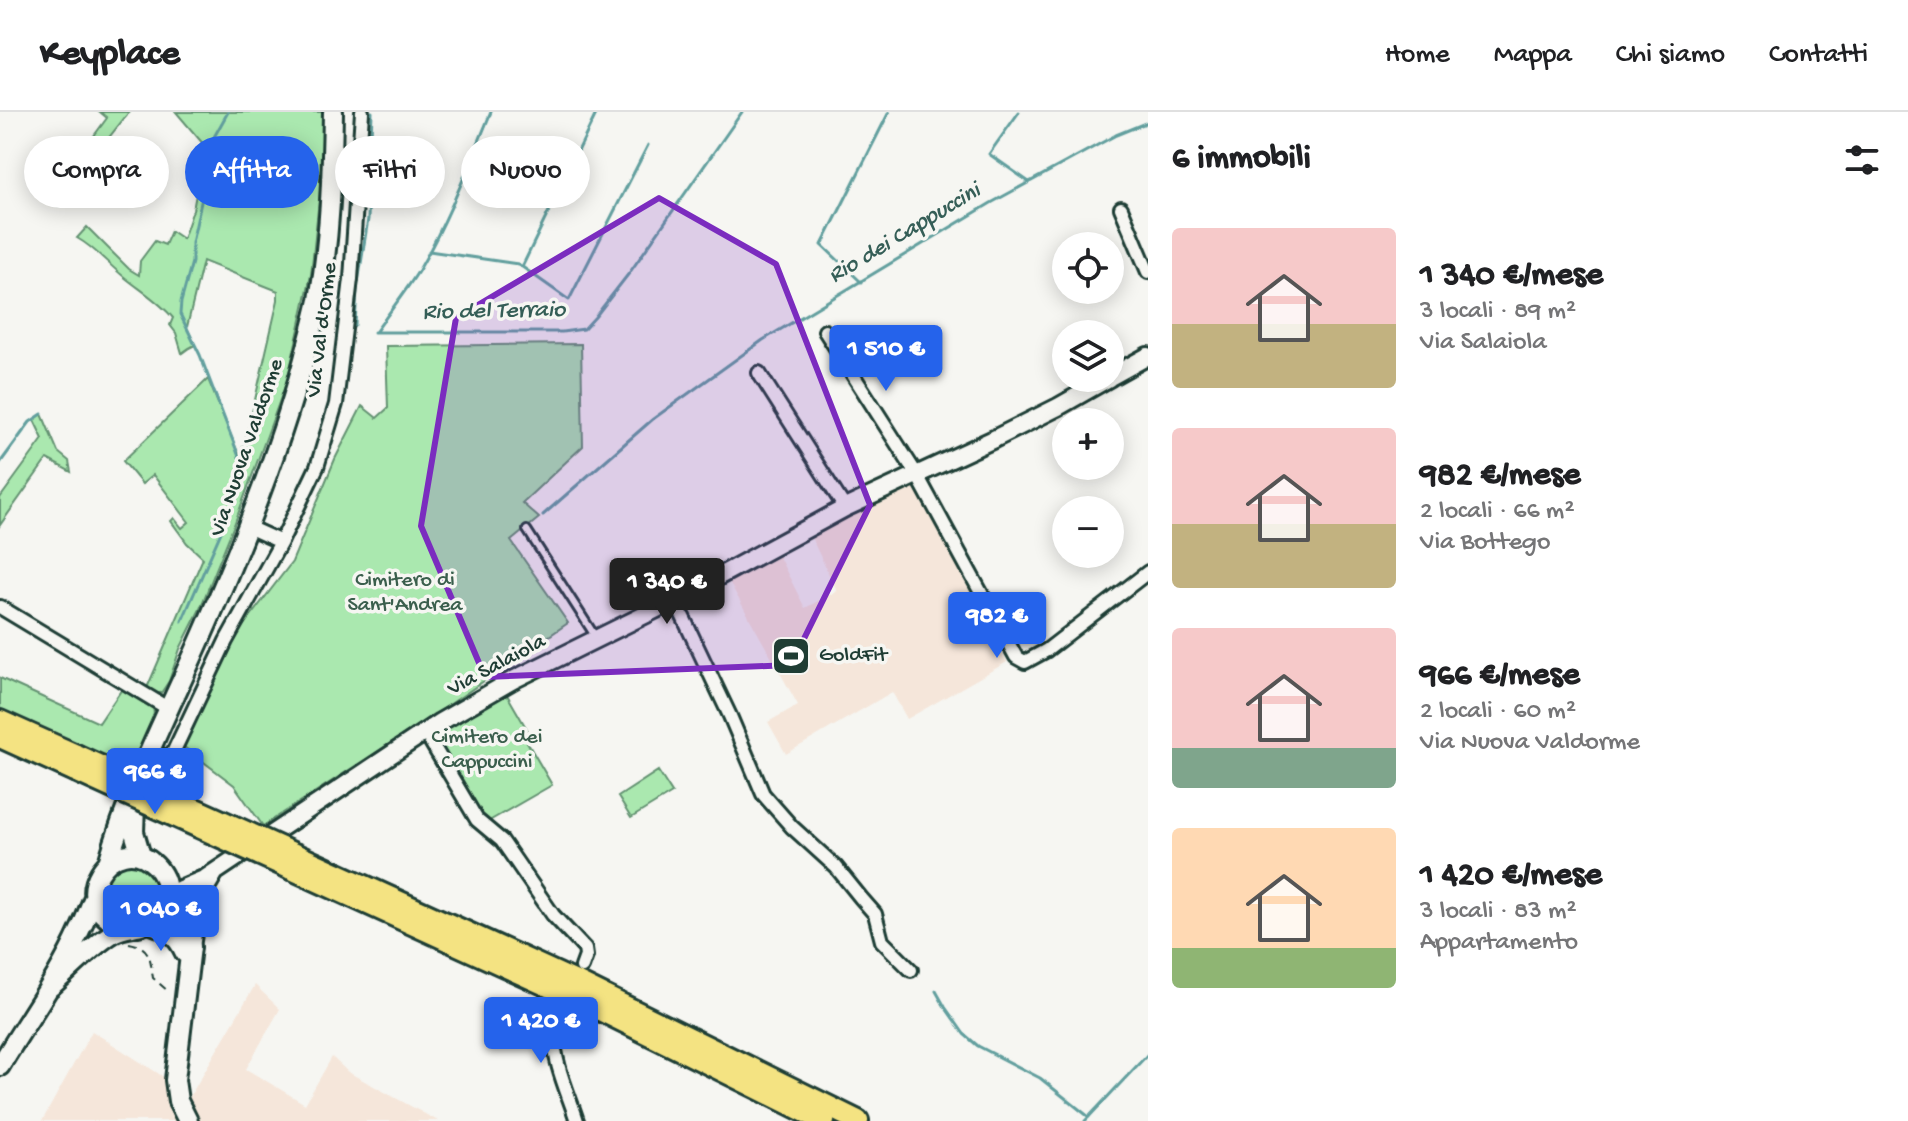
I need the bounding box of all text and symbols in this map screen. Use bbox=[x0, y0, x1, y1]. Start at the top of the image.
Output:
text: Keyplace bbox=[40, 33, 180, 77]
text: Home bbox=[1385, 39, 1450, 72]
text: Mappa bbox=[1494, 39, 1572, 72]
text: Chi siamo bbox=[1616, 39, 1725, 72]
text: Contatti bbox=[1769, 39, 1868, 72]
chip: Compra bbox=[24, 136, 169, 208]
chip: Affitta bbox=[185, 136, 319, 208]
chip: Filtri bbox=[335, 136, 445, 208]
chip: Nuovo bbox=[461, 136, 590, 208]
icon: filters bbox=[1840, 138, 1884, 182]
text: 6 immobili bbox=[1172, 140, 1311, 180]
water label: Rio dei Cappuccini bbox=[824, 176, 989, 291]
map controls bbox=[1052, 232, 1124, 568]
button: locate bbox=[1052, 232, 1124, 304]
text: 1 340 €/mese bbox=[1420, 257, 1603, 297]
icon: home bbox=[1236, 260, 1332, 356]
street label: Via Val d'Orme bbox=[302, 261, 344, 400]
water label: Rio del Terraio bbox=[422, 296, 567, 328]
text: 3 locali · 89 m² bbox=[1420, 297, 1576, 328]
button: layers bbox=[1052, 320, 1124, 392]
pin: 1 510 € bbox=[812, 325, 960, 393]
text: Via Salaiola bbox=[1420, 328, 1547, 359]
text: 1 510 € bbox=[847, 335, 925, 366]
street label: Via Nuova Valdorme bbox=[205, 355, 291, 541]
button: + bbox=[1052, 408, 1124, 480]
text: 982 €/mese bbox=[1420, 457, 1581, 497]
icon: home bbox=[1236, 460, 1332, 556]
button: − bbox=[1052, 496, 1124, 568]
text: 2 locali · 66 m² bbox=[1420, 497, 1575, 528]
text: Via Bottego bbox=[1420, 528, 1550, 559]
pin: 1 340 € bbox=[593, 558, 741, 626]
park label: Cimitero di Sant'Andrea bbox=[347, 568, 463, 619]
text: 1 340 € bbox=[628, 568, 706, 599]
pin: 982 € bbox=[941, 592, 1053, 660]
text: 982 € bbox=[966, 602, 1028, 633]
street label: Via Salaiola bbox=[443, 629, 551, 703]
sports icon: GoldFit bbox=[770, 635, 812, 677]
place label: GoldFit bbox=[819, 643, 889, 669]
text: 966 €/mese bbox=[1420, 657, 1580, 697]
icon: home bbox=[1236, 660, 1332, 756]
text: 2 locali · 60 m² bbox=[1420, 697, 1576, 728]
park label: Cimitero dei Cappuccini bbox=[432, 725, 542, 776]
text: Via Nuova Valdorme bbox=[1420, 728, 1640, 759]
pin: 966 € bbox=[99, 748, 211, 816]
text: 966 € bbox=[124, 758, 186, 789]
text: 1 420 €/mese bbox=[1420, 857, 1602, 897]
icon: home bbox=[1236, 860, 1332, 956]
pin: 1 040 € bbox=[87, 885, 235, 953]
text: 1 040 € bbox=[121, 895, 201, 926]
text: 3 locali · 83 m² bbox=[1420, 897, 1577, 928]
text: Appartamento bbox=[1420, 928, 1578, 959]
pin: 1 420 € bbox=[467, 997, 615, 1065]
text: 1 420 € bbox=[502, 1007, 580, 1038]

